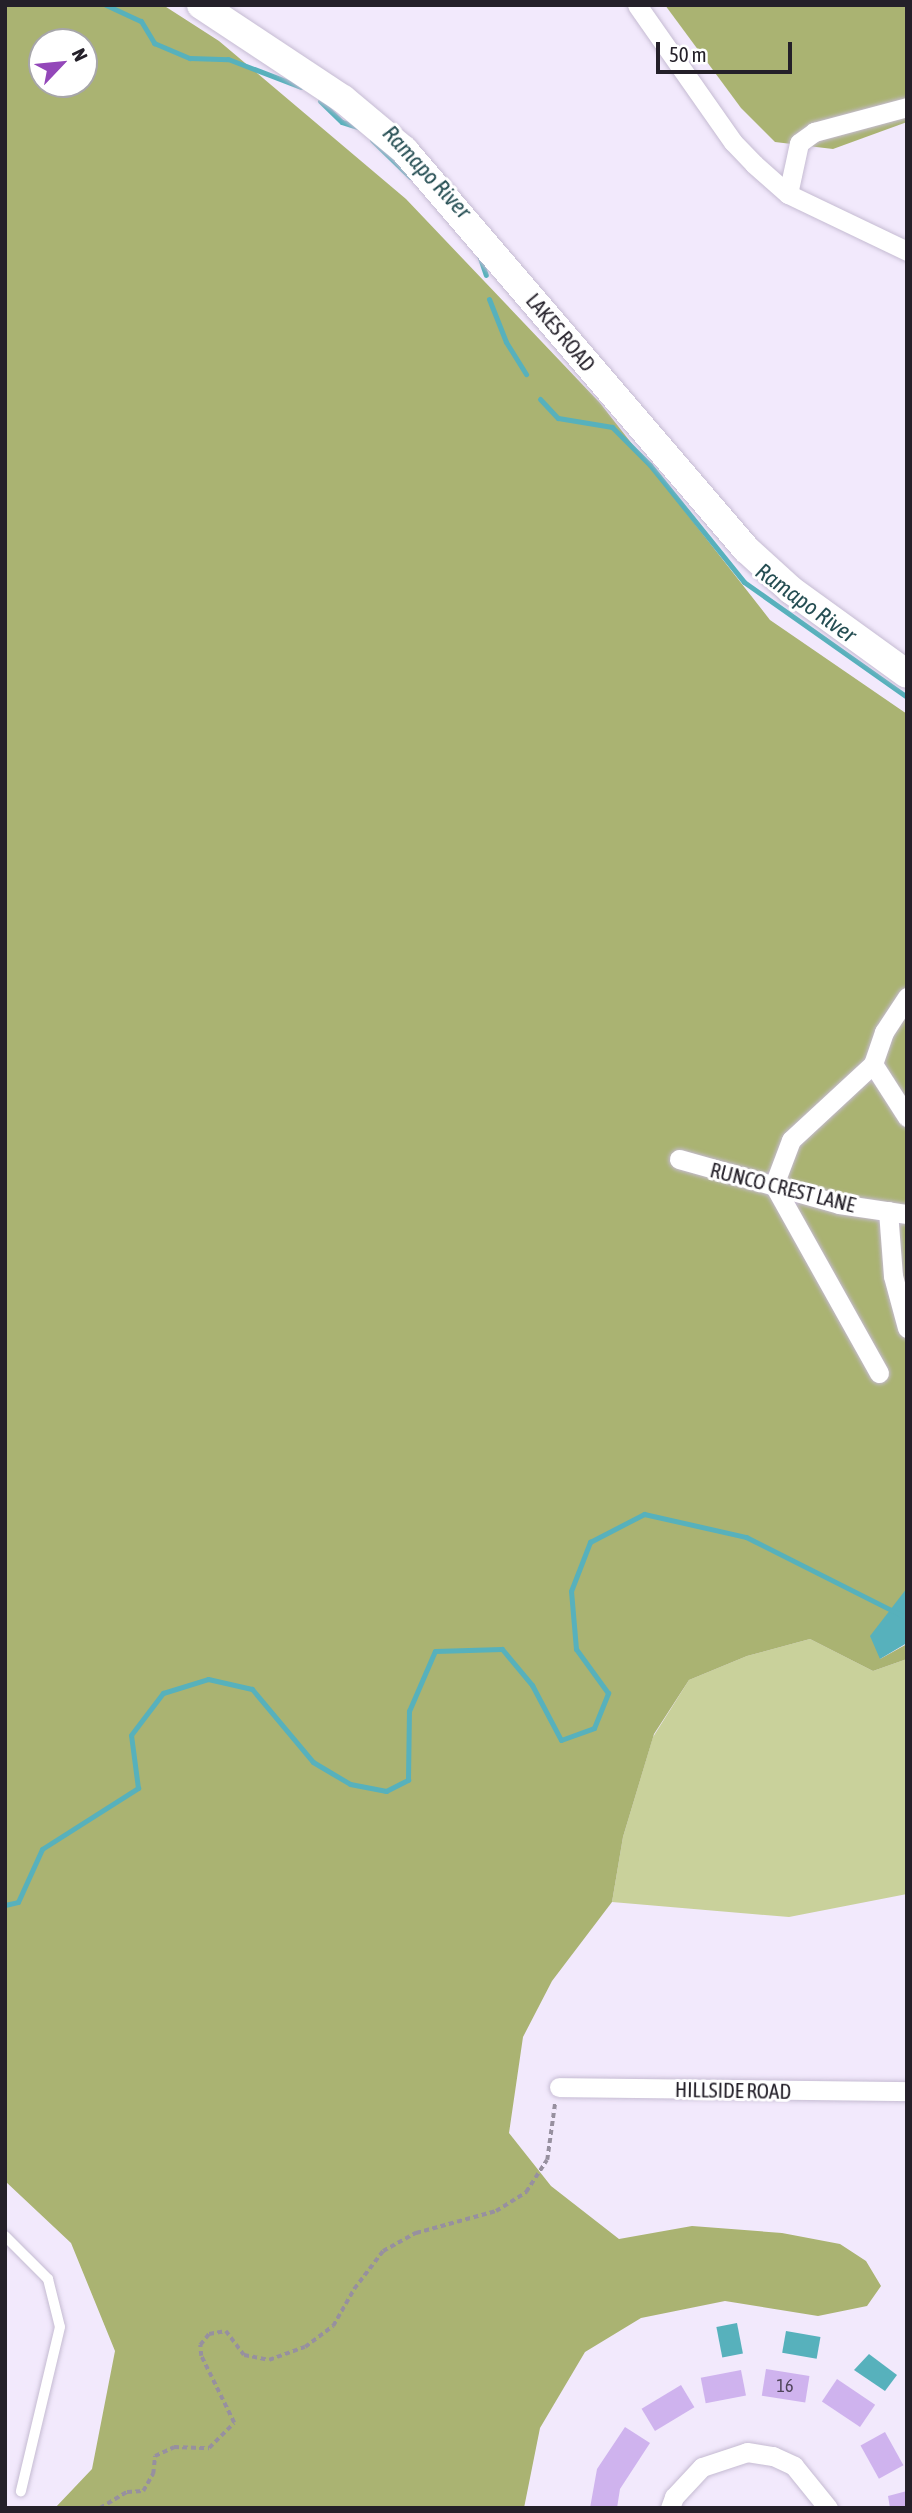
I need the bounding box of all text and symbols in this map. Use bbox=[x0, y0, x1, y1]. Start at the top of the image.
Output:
north arrow bbox=[28, 28, 98, 98]
scale bar bbox=[660, 28, 796, 72]
text: 50 m bbox=[669, 42, 707, 66]
text: N bbox=[68, 45, 92, 65]
water label: Ramapo River bbox=[377, 120, 477, 224]
street label: LAKES ROAD bbox=[521, 288, 601, 376]
water label: Ramapo River bbox=[750, 557, 862, 649]
street label: RUNCO CREST LANE bbox=[708, 1157, 858, 1217]
street label: HILLSIDE ROAD bbox=[675, 2076, 791, 2104]
house number: 16 bbox=[777, 2375, 793, 2397]

